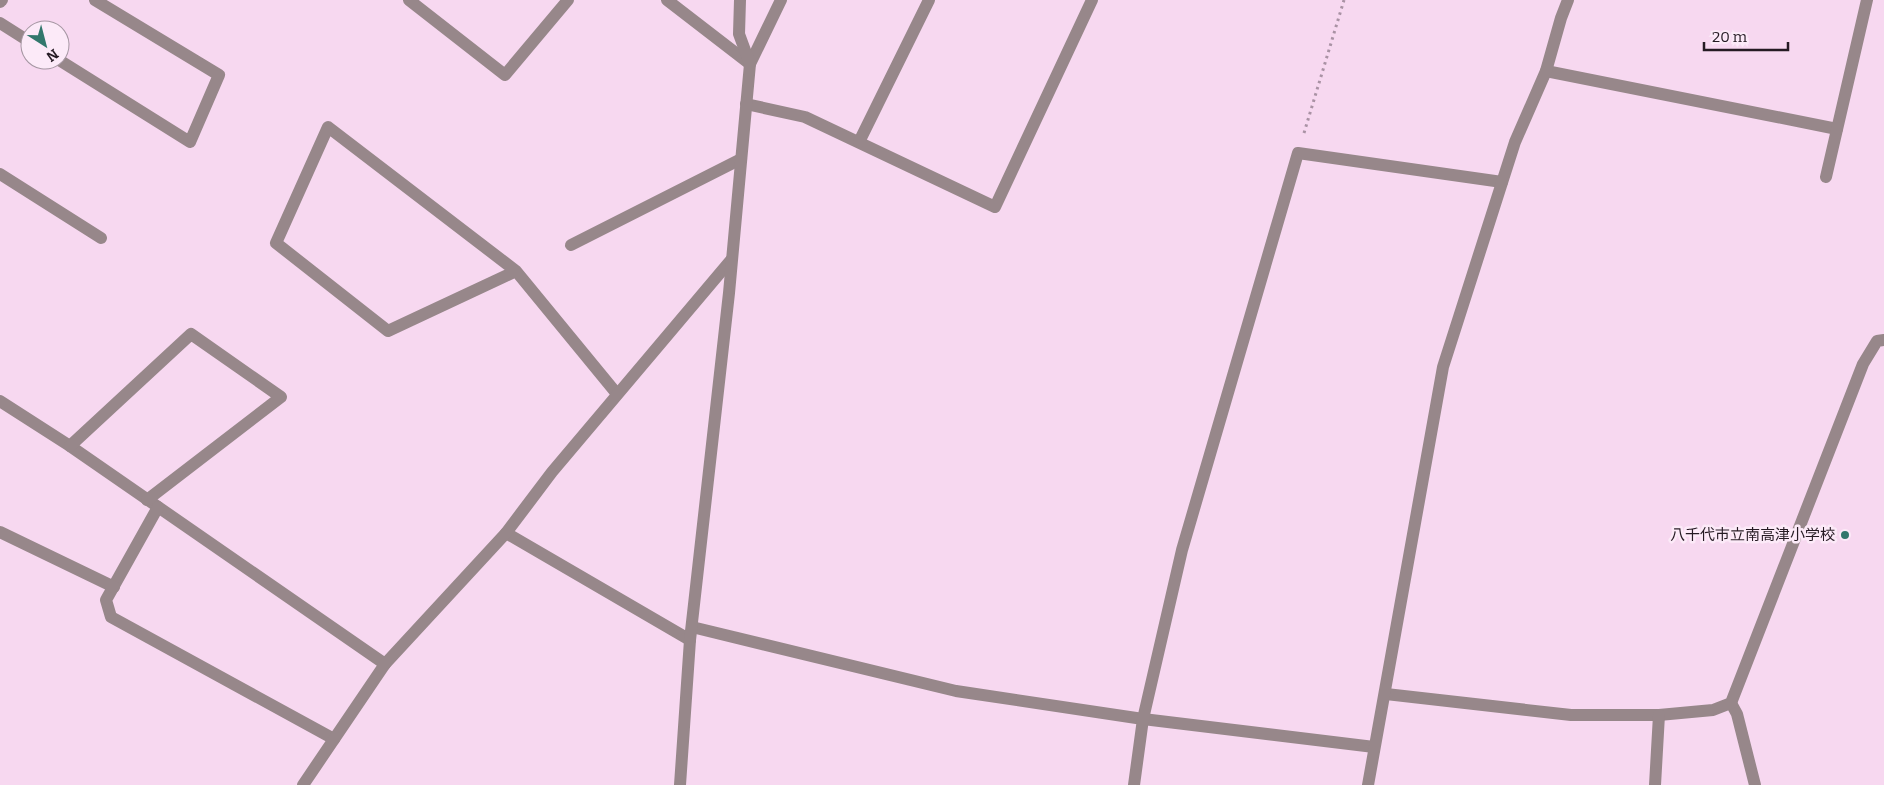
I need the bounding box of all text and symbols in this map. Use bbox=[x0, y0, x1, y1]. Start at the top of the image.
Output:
north arrow bbox=[20, 20, 70, 70]
scale bar bbox=[1704, 20, 1788, 52]
text: 20 m bbox=[1712, 28, 1748, 46]
text: N bbox=[43, 45, 62, 65]
place label: 八千代市立南高津小学校 bbox=[1670, 526, 1835, 544]
marker: 八千代市立南高津小学校 bbox=[1839, 529, 1851, 541]

